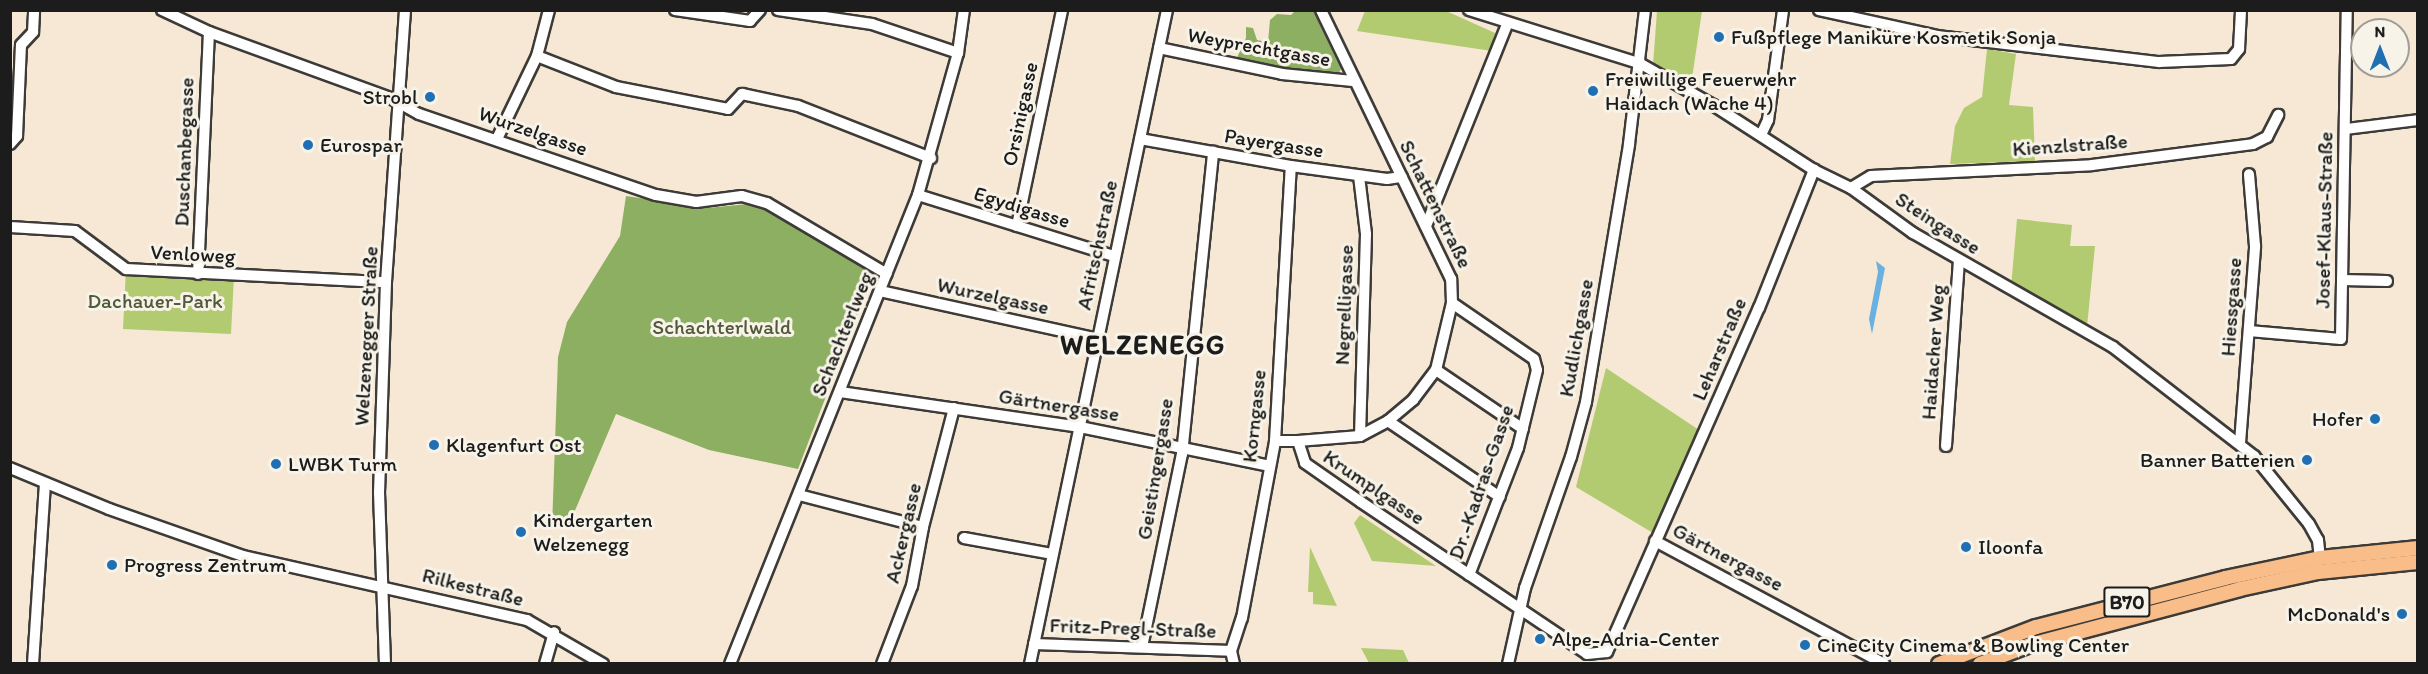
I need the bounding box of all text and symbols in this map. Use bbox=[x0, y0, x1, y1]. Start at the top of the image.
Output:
north arrow bbox=[2350, 18, 2410, 78]
street label: Weyprechtgasse bbox=[1186, 22, 1332, 72]
text: N bbox=[2375, 22, 2385, 41]
place label: Fußpflege Maniküre Kosmetik Sonja bbox=[1731, 24, 2056, 50]
marker: Fußpflege Maniküre Kosmetik Sonja bbox=[1712, 30, 1726, 44]
street label: Orsinigasse bbox=[997, 60, 1043, 168]
place label: Freiwillige Feuerwehr Haidach (Wache 4) bbox=[1605, 66, 1795, 116]
street label: Duschanbegasse bbox=[169, 77, 199, 227]
place label: Strobl bbox=[363, 84, 418, 110]
marker: Freiwillige Feuerwehr Haidach (Wache 4) bbox=[1586, 84, 1600, 98]
marker: Strobl bbox=[423, 90, 437, 104]
street label: Wurzelgasse bbox=[475, 101, 591, 161]
street label: Payergasse bbox=[1223, 123, 1325, 163]
street label: Kienzlstraße bbox=[2012, 128, 2128, 162]
street label: Josef-Klaus-Straße bbox=[2310, 131, 2338, 309]
place label: Eurospar bbox=[320, 132, 402, 158]
street label: Schattenstraße bbox=[1394, 136, 1478, 272]
marker: Eurospar bbox=[301, 138, 315, 152]
street label: Afritschstraße bbox=[1071, 178, 1123, 312]
street label: Egydigasse bbox=[971, 180, 1073, 234]
street label: Steingasse bbox=[1891, 186, 1985, 260]
street label: Venloweg bbox=[150, 239, 236, 269]
street label: Negrelligasse bbox=[1329, 244, 1359, 366]
street label: Welzenegger Straße bbox=[349, 245, 383, 427]
street label: Hiessgasse bbox=[2215, 257, 2247, 357]
street label: Schachterlweg bbox=[806, 268, 878, 400]
street label: Wurzelgasse bbox=[935, 272, 1051, 320]
street label: Kudlichgasse bbox=[1553, 277, 1599, 399]
street label: Haidacher Weg bbox=[1916, 284, 1950, 420]
park label: Dachauer-Park bbox=[87, 288, 223, 314]
street label: Leharstraße bbox=[1686, 294, 1752, 404]
park label: Schachterlwald bbox=[652, 314, 792, 340]
district label: WELZENEGG bbox=[1060, 329, 1226, 361]
street label: Korngasse bbox=[1237, 368, 1271, 464]
street label: Gärtnergasse bbox=[997, 383, 1121, 427]
street label: Geistingergasse bbox=[1131, 396, 1179, 542]
street label: Dr.-Kadras-Gasse bbox=[1443, 401, 1519, 563]
place label: Hofer bbox=[2312, 406, 2363, 432]
marker: Hofer bbox=[2368, 412, 2382, 426]
place label: Klagenfurt Ost bbox=[446, 432, 581, 458]
marker: Klagenfurt Ost bbox=[427, 438, 441, 452]
street label: Krumplgasse bbox=[1318, 444, 1430, 530]
place label: Banner Batterien bbox=[2140, 447, 2295, 473]
place label: LWBK Turm bbox=[288, 451, 396, 477]
marker: Banner Batterien bbox=[2300, 453, 2314, 467]
marker: LWBK Turm bbox=[269, 457, 283, 471]
street label: Ackergasse bbox=[879, 480, 927, 586]
place label: Kindergarten Welzenegg bbox=[533, 507, 653, 557]
street label: Gärtnergasse bbox=[1668, 517, 1788, 597]
marker: Kindergarten Welzenegg bbox=[514, 525, 528, 539]
place label: Iloonfa bbox=[1978, 534, 2043, 560]
marker: Iloonfa bbox=[1959, 540, 1973, 554]
place label: Progress Zentrum bbox=[124, 552, 287, 578]
marker: Progress Zentrum bbox=[105, 558, 119, 572]
street label: Rilkestraße bbox=[420, 562, 526, 612]
road number: B70 bbox=[2103, 585, 2151, 619]
place label: McDonald's bbox=[2287, 601, 2390, 627]
marker: McDonald's bbox=[2395, 607, 2409, 621]
street label: Fritz-Pregl-Straße bbox=[1049, 612, 1217, 644]
place label: Alpe-Adria-Center bbox=[1552, 626, 1719, 652]
marker: Alpe-Adria-Center bbox=[1533, 632, 1547, 646]
place label: CineCity Cinema & Bowling Center bbox=[1817, 632, 2130, 658]
marker: CineCity Cinema & Bowling Center bbox=[1798, 638, 1812, 652]

